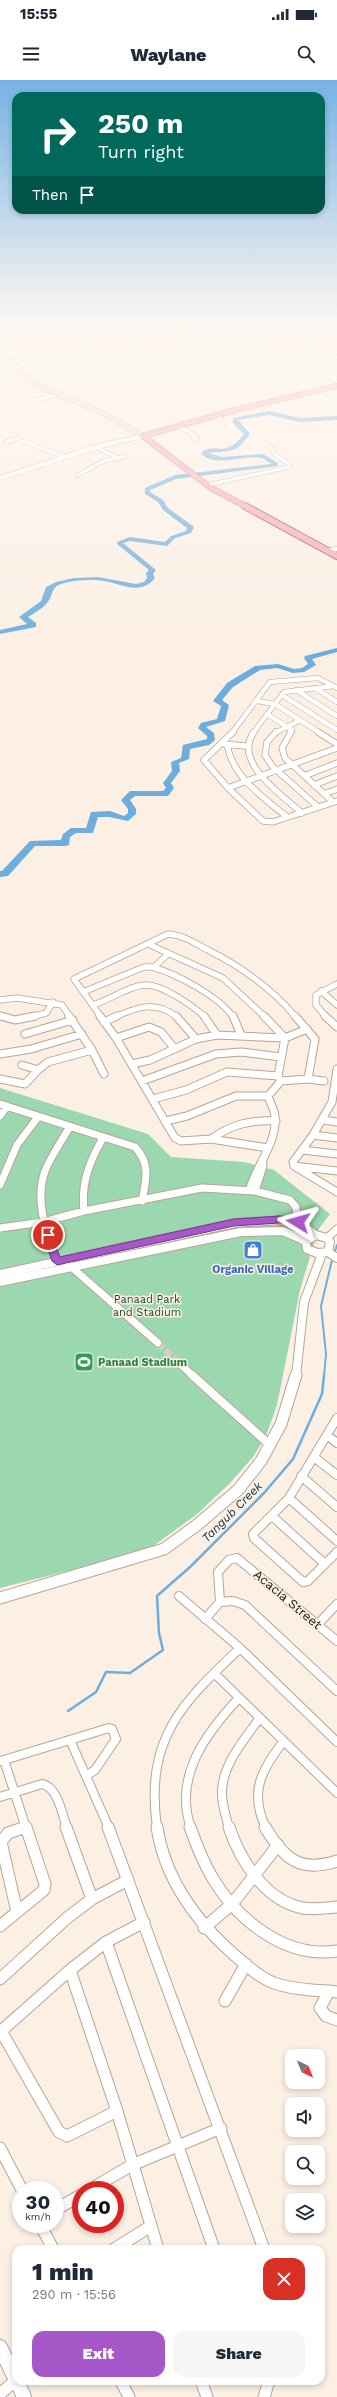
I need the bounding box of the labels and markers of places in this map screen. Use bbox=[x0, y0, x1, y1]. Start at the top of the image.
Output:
pin bbox=[31, 1218, 65, 1252]
shop icon: Organic Village bbox=[242, 1239, 264, 1261]
place label: Organic Village bbox=[212, 1263, 294, 1276]
sports icon: Panaad Stadium bbox=[73, 1351, 95, 1373]
place label: Panaad Stadium bbox=[98, 1356, 187, 1369]

